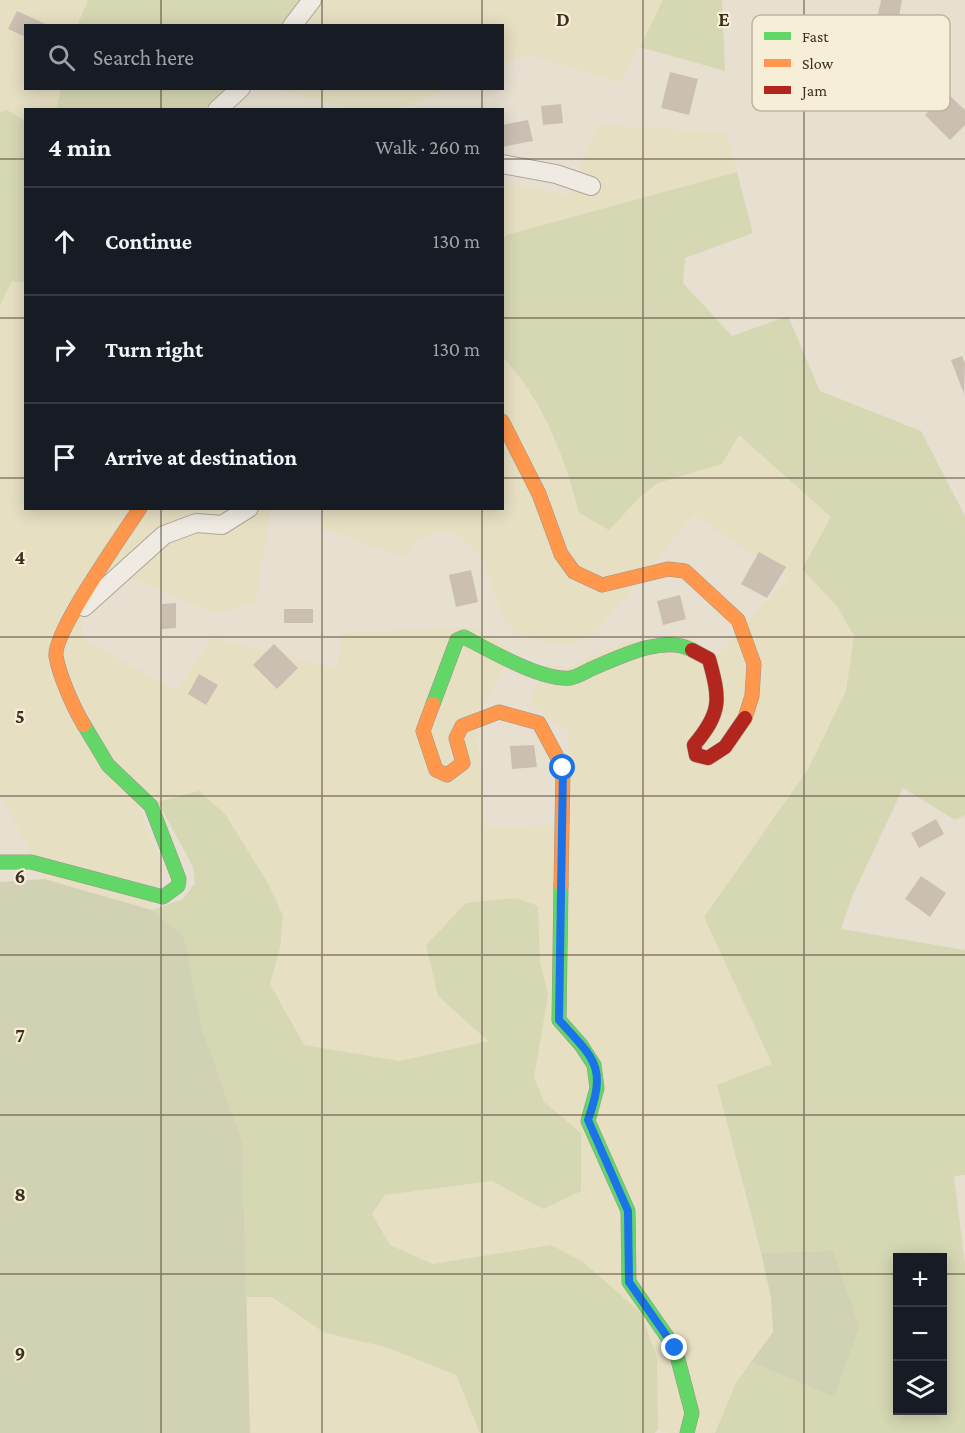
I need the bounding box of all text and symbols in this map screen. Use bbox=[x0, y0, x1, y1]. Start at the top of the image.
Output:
text: D bbox=[556, 8, 570, 30]
text: E bbox=[718, 8, 730, 30]
legend bbox=[752, 15, 950, 111]
search box bbox=[24, 24, 504, 90]
text: Fast bbox=[802, 28, 829, 45]
icon: search bbox=[45, 41, 78, 74]
text: Search here bbox=[93, 45, 194, 70]
text: Slow bbox=[802, 55, 834, 72]
text: Jam bbox=[800, 82, 827, 100]
text: 4 min bbox=[48, 133, 112, 162]
text: Walk · 260 m bbox=[375, 136, 480, 158]
icon: ahead bbox=[48, 225, 81, 258]
text: Continue bbox=[105, 229, 192, 254]
text: 130 m bbox=[433, 230, 480, 252]
icon: right bbox=[48, 333, 81, 366]
text: Turn right bbox=[105, 337, 203, 362]
text: 130 m bbox=[433, 338, 480, 360]
icon: arrive bbox=[48, 441, 81, 474]
text: Arrive at destination bbox=[105, 445, 297, 470]
text: 4 bbox=[15, 546, 26, 568]
text: 5 bbox=[15, 705, 25, 727]
route start bbox=[549, 754, 575, 780]
text: 6 bbox=[15, 865, 25, 887]
text: 7 bbox=[15, 1024, 25, 1046]
text: 8 bbox=[14, 1183, 26, 1205]
map controls bbox=[893, 1253, 947, 1415]
button: + bbox=[893, 1253, 947, 1307]
button: − bbox=[893, 1307, 947, 1361]
route end bbox=[661, 1334, 687, 1360]
text: 9 bbox=[15, 1342, 25, 1364]
button: layers bbox=[893, 1361, 947, 1415]

